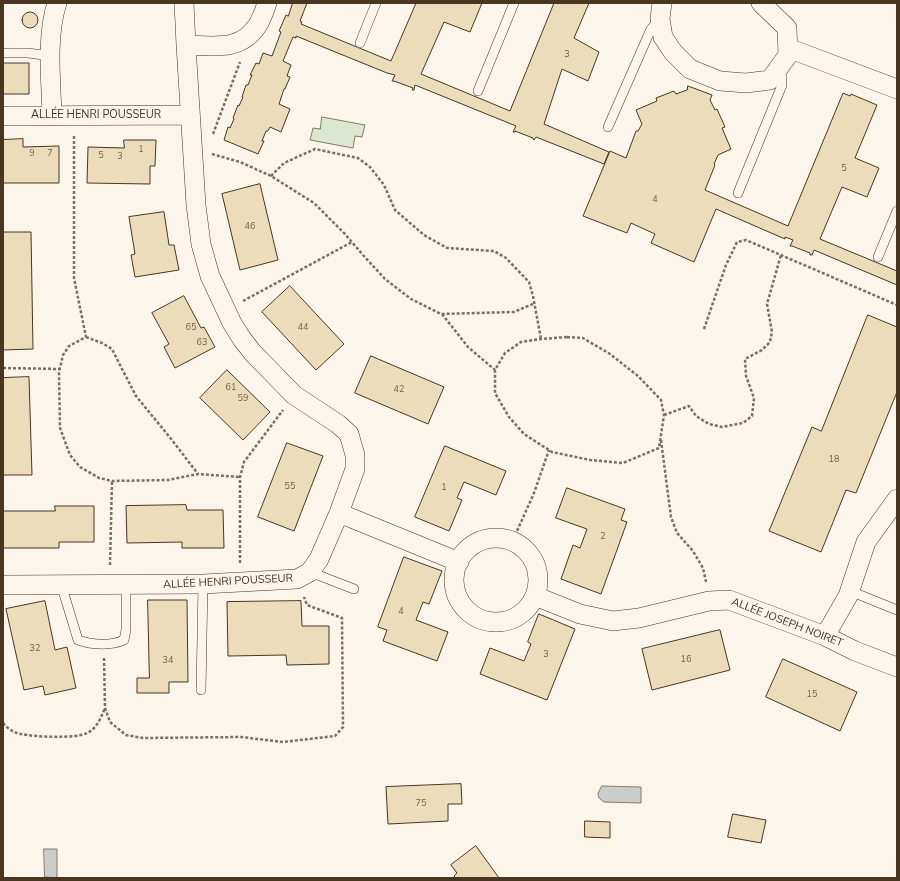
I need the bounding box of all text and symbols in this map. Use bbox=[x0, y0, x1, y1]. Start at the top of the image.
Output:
house number: 3 bbox=[564, 50, 570, 60]
street label: ALLÉE HENRI POUSSEUR bbox=[31, 108, 161, 122]
house number: 1 bbox=[138, 145, 144, 155]
house number: 9 bbox=[29, 149, 35, 159]
house number: 7 bbox=[47, 149, 53, 159]
house number: 5 bbox=[98, 151, 104, 161]
house number: 3 bbox=[117, 152, 123, 162]
house number: 5 bbox=[841, 164, 847, 174]
house number: 4 bbox=[652, 195, 658, 205]
house number: 46 bbox=[245, 222, 255, 232]
house number: 65 bbox=[186, 323, 196, 333]
house number: 44 bbox=[298, 323, 308, 333]
house number: 63 bbox=[197, 338, 207, 348]
house number: 61 bbox=[226, 383, 236, 393]
house number: 42 bbox=[394, 385, 404, 395]
house number: 59 bbox=[238, 394, 248, 404]
house number: 18 bbox=[829, 455, 839, 465]
house number: 55 bbox=[285, 482, 295, 492]
house number: 1 bbox=[441, 483, 447, 493]
house number: 2 bbox=[600, 532, 606, 542]
street label: ALLÉE HENRI POUSSEUR bbox=[163, 572, 293, 592]
street label: ALLÉE JOSEPH NOIRET bbox=[729, 596, 845, 650]
house number: 4 bbox=[398, 607, 404, 617]
house number: 32 bbox=[30, 644, 40, 654]
house number: 3 bbox=[543, 650, 549, 660]
house number: 16 bbox=[681, 655, 691, 665]
house number: 34 bbox=[163, 656, 173, 666]
house number: 15 bbox=[807, 690, 817, 700]
house number: 75 bbox=[416, 799, 426, 809]

